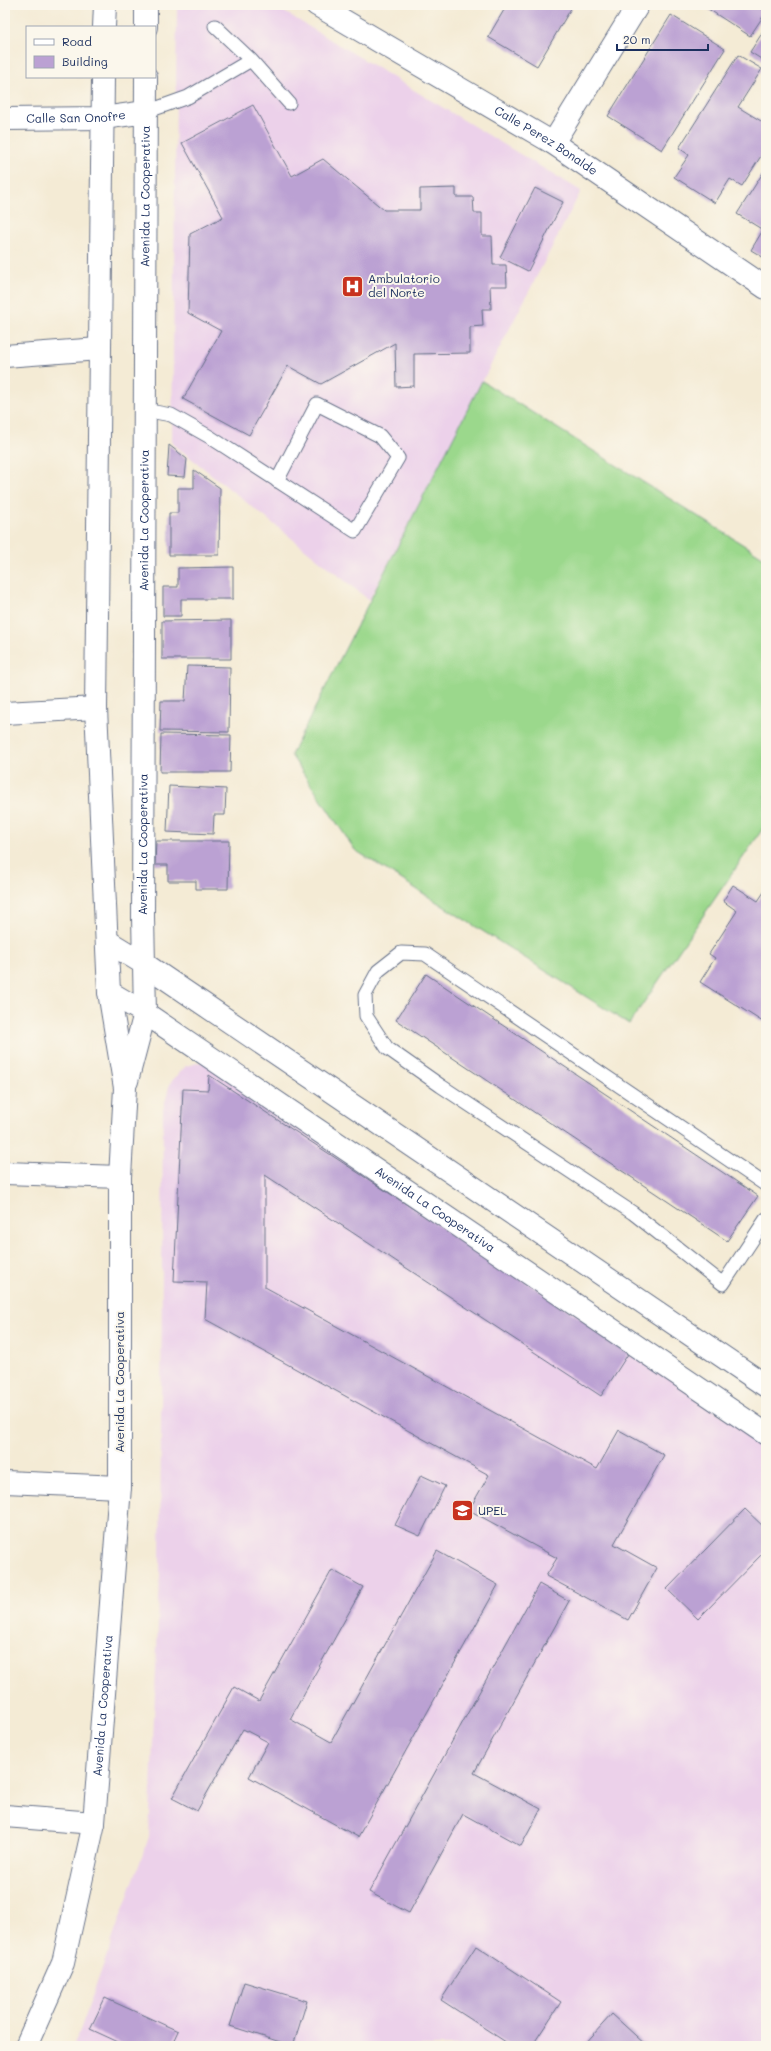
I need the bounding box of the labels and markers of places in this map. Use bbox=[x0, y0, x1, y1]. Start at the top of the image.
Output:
place label: Ambulatorio del Norte bbox=[368, 270, 440, 300]
hospital icon: Ambulatorio del Norte bbox=[340, 273, 366, 299]
school or university icon: UPEL bbox=[450, 1498, 476, 1524]
place label: UPEL bbox=[478, 1502, 507, 1518]

